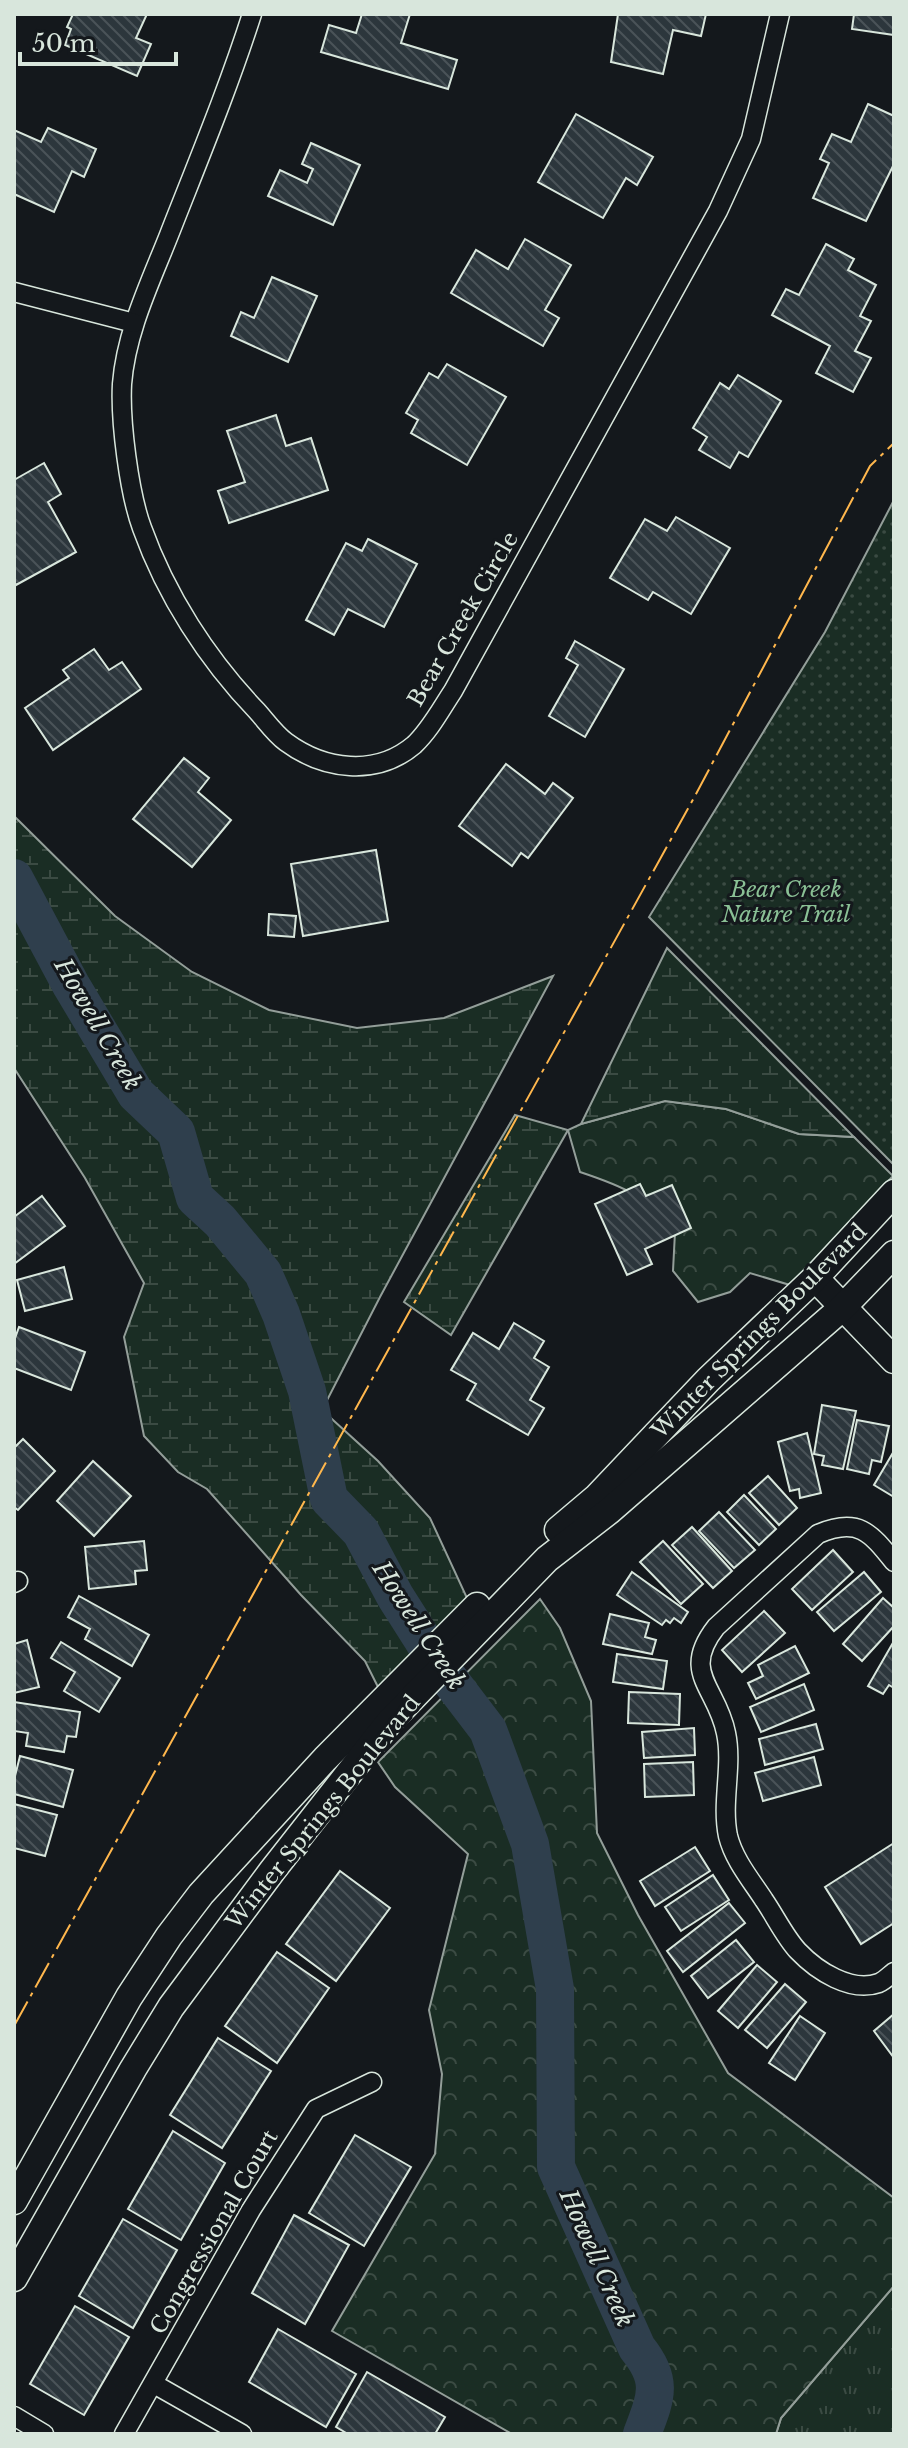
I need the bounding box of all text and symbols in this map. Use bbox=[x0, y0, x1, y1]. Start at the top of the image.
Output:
scale bar bbox=[20, 16, 176, 66]
text: 50 m bbox=[32, 29, 96, 58]
street label: Bear Creek Circle bbox=[402, 527, 524, 711]
park label: Bear Creek Nature Trail bbox=[721, 876, 851, 928]
water label: Howell Creek bbox=[48, 952, 148, 1095]
street label: Winter Springs Boulevard bbox=[645, 1218, 872, 1445]
water label: Howell Creek bbox=[366, 1554, 471, 1695]
street label: Winter Springs Boulevard bbox=[220, 1689, 426, 1935]
street label: Congressional Court bbox=[144, 2124, 284, 2339]
water label: Howell Creek bbox=[553, 2184, 640, 2331]

